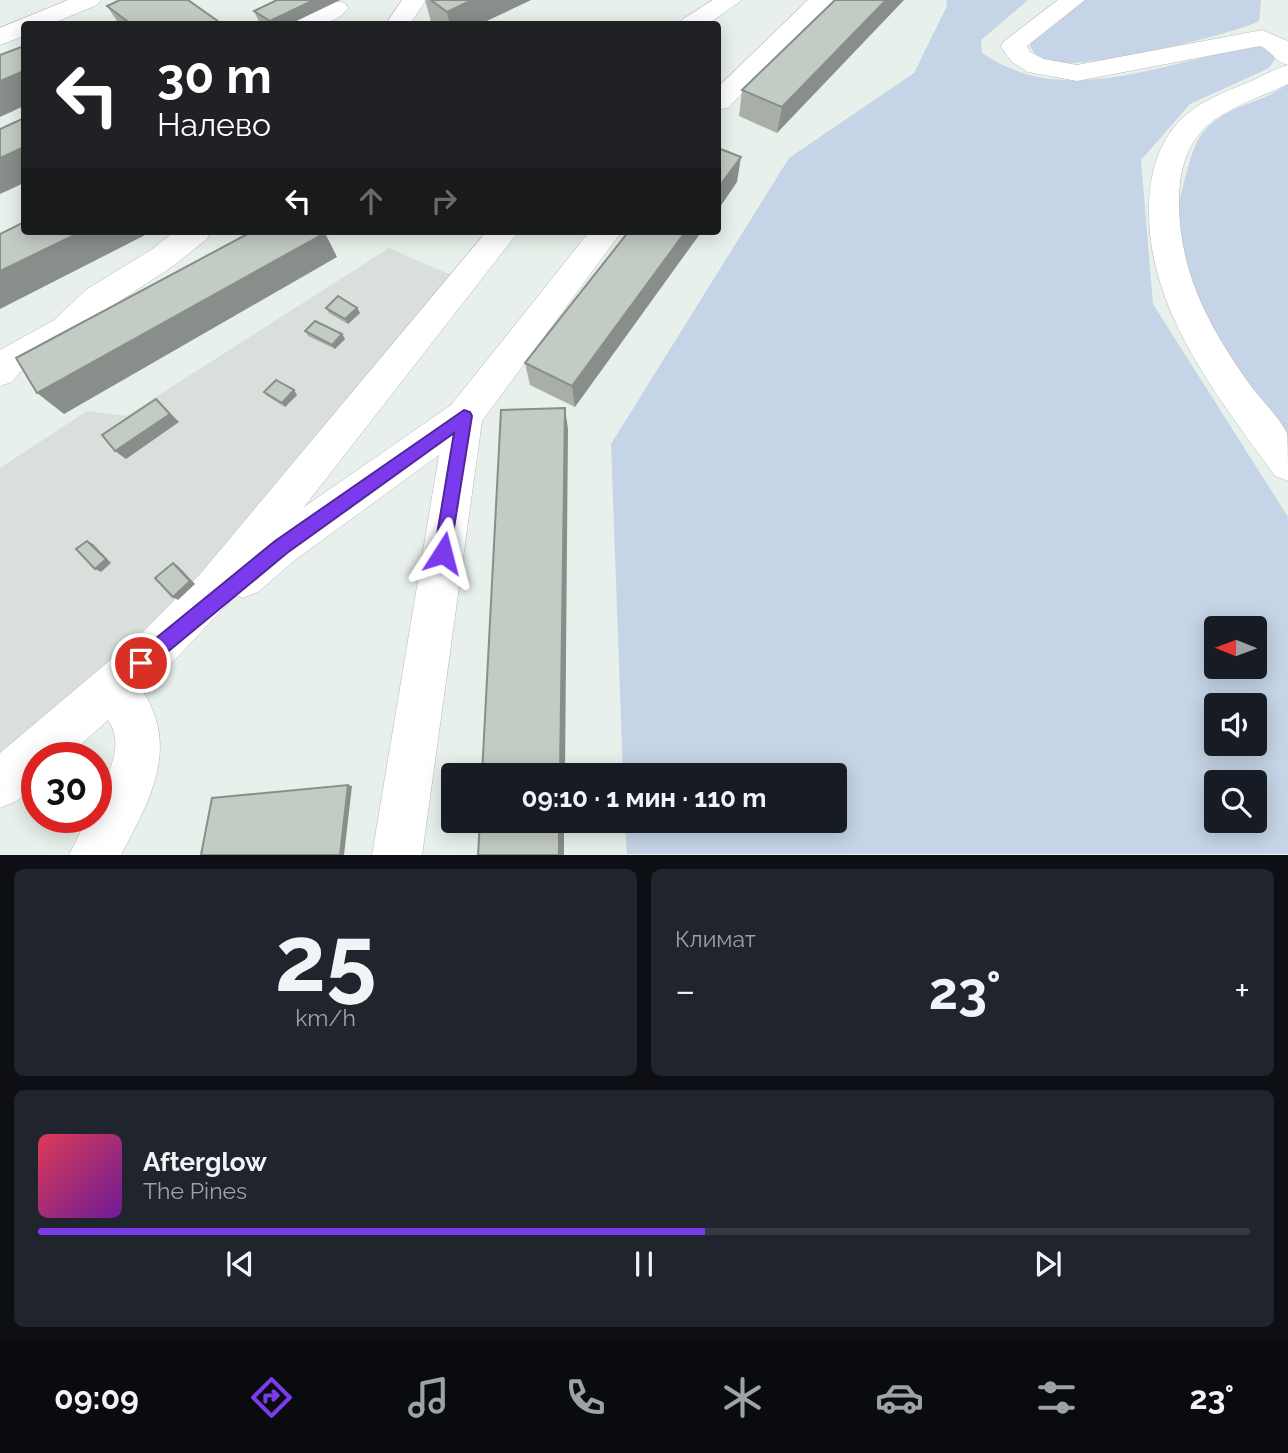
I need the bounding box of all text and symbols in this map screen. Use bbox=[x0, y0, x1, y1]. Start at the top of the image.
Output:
text: 30 m bbox=[157, 47, 272, 104]
icon: left bbox=[42, 49, 133, 140]
text: Налево bbox=[157, 106, 271, 143]
icon: left bbox=[279, 182, 317, 220]
icon: ahead bbox=[352, 182, 390, 220]
icon: right bbox=[425, 182, 463, 220]
position arrow bbox=[406, 516, 480, 590]
north arrow bbox=[1204, 616, 1267, 679]
map controls bbox=[1204, 616, 1267, 833]
pin bbox=[111, 633, 171, 693]
icon: arrive bbox=[122, 644, 160, 682]
button: sound bbox=[1204, 693, 1267, 756]
speed limit sign: 30 bbox=[21, 742, 112, 833]
button: search bbox=[1204, 770, 1267, 833]
text: 09:10 · 1 мин · 110 m bbox=[522, 783, 766, 813]
text: 25 bbox=[275, 905, 376, 1012]
text: Климат bbox=[675, 925, 756, 952]
text: 23° bbox=[929, 960, 1001, 1021]
text: − bbox=[675, 968, 695, 1013]
text: + bbox=[1234, 968, 1250, 1013]
text: km/h bbox=[295, 1004, 356, 1031]
text: Afterglow bbox=[143, 1147, 267, 1177]
text: The Pines bbox=[143, 1177, 247, 1204]
icon: previous bbox=[221, 1245, 259, 1283]
icon: pause bbox=[625, 1245, 663, 1283]
icon: next bbox=[1029, 1245, 1067, 1283]
icon: directions bbox=[247, 1373, 296, 1422]
icon: music bbox=[404, 1373, 453, 1422]
icon: phone bbox=[561, 1373, 610, 1422]
icon: climate bbox=[718, 1373, 767, 1422]
icon: car bbox=[875, 1373, 924, 1422]
icon: filters bbox=[1032, 1373, 1081, 1422]
text: 09:09 bbox=[54, 1379, 139, 1416]
text: 23° bbox=[1189, 1379, 1234, 1416]

